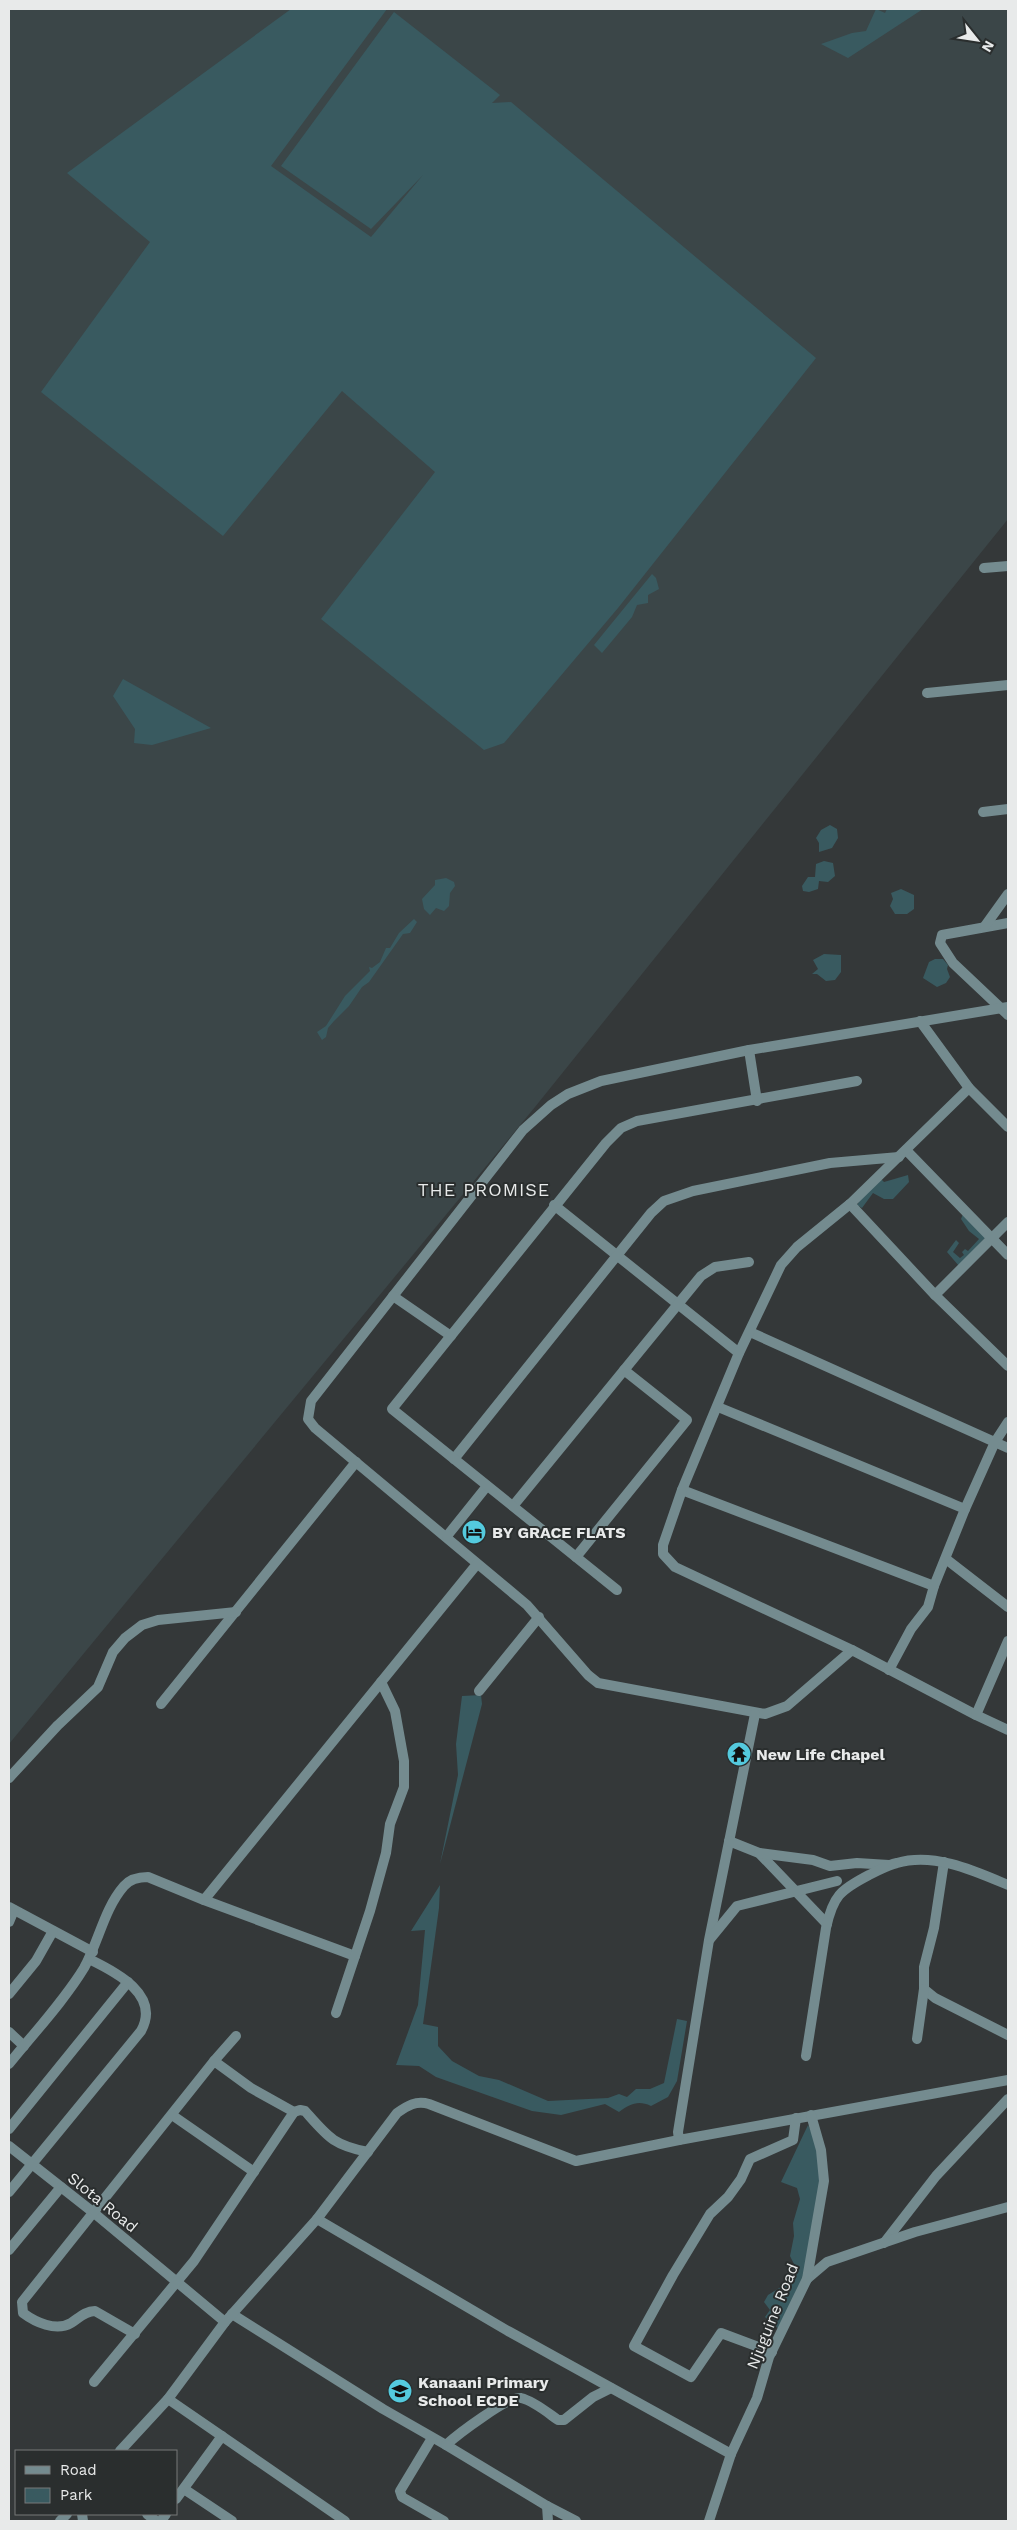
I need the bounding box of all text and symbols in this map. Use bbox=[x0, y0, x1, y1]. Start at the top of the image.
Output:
north arrow bbox=[952, 15, 1002, 65]
text: N bbox=[979, 38, 998, 55]
district label: THE PROMISE bbox=[418, 1179, 550, 1200]
hotel icon: BY GRACE FLATS bbox=[461, 1519, 487, 1545]
place label: BY GRACE FLATS bbox=[492, 1523, 626, 1542]
temple icon: New Life Chapel bbox=[726, 1741, 752, 1767]
place label: New Life Chapel bbox=[756, 1745, 886, 1764]
street label: Slota Road bbox=[64, 2168, 142, 2236]
street label: Njuguine Road bbox=[743, 2261, 802, 2372]
place label: Kanaani Primary School ECDE bbox=[418, 2373, 550, 2410]
school or university icon: Kanaani Primary School ECDE bbox=[387, 2378, 413, 2404]
legend bbox=[15, 2450, 178, 2515]
text: Road bbox=[60, 2461, 97, 2479]
text: Park bbox=[60, 2486, 93, 2504]

